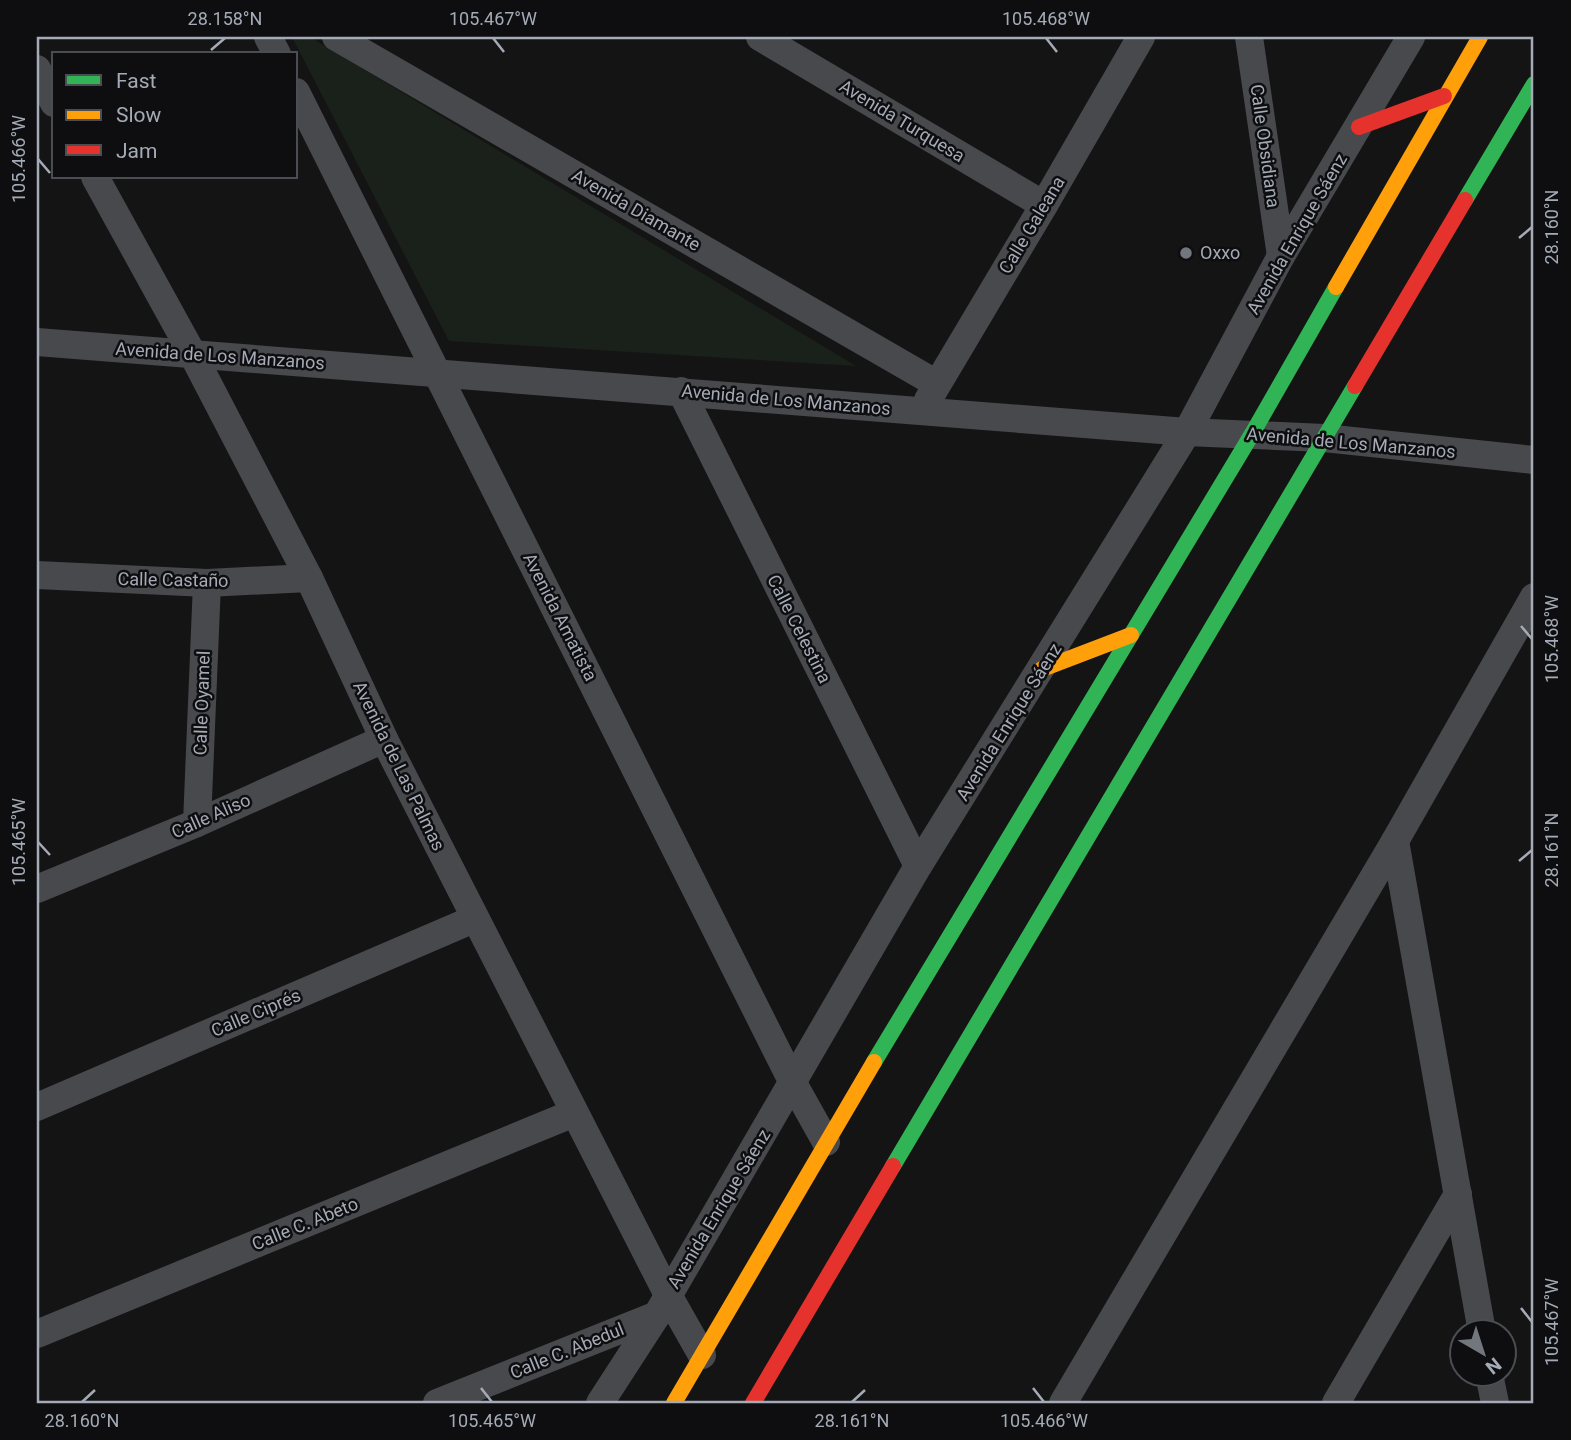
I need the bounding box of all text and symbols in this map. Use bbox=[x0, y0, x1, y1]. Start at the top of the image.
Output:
text: 28.158°N bbox=[188, 8, 262, 29]
text: 105.467°W bbox=[449, 8, 537, 29]
text: 105.468°W bbox=[1002, 8, 1090, 29]
legend bbox=[52, 52, 298, 178]
text: Fast bbox=[116, 69, 157, 93]
street label: Avenida Turquesa bbox=[836, 75, 969, 166]
street label: Calle Obsidiana bbox=[1246, 83, 1285, 209]
text: Slow bbox=[116, 103, 162, 127]
text: 105.466°W bbox=[8, 115, 29, 203]
text: Jam bbox=[116, 139, 157, 163]
street label: Avenida Enrique Sáenz bbox=[1242, 150, 1351, 318]
street label: Avenida Diamante bbox=[568, 164, 704, 255]
street label: Calle Galeana bbox=[994, 172, 1069, 277]
text: 28.160°N bbox=[1541, 190, 1562, 264]
place label: Oxxo bbox=[1200, 242, 1240, 263]
marker: Oxxo bbox=[1178, 245, 1194, 261]
street label: Avenida de Los Manzanos bbox=[115, 338, 325, 373]
street label: Avenida de Los Manzanos bbox=[681, 380, 891, 419]
street label: Avenida de Los Manzanos bbox=[1246, 423, 1456, 462]
street label: Avenida Amatista bbox=[519, 549, 602, 684]
street label: Calle Castaño bbox=[117, 568, 229, 591]
street label: Calle Celestina bbox=[763, 571, 836, 686]
text: 105.468°W bbox=[1541, 595, 1562, 683]
street label: Avenida Enrique Sáenz bbox=[951, 639, 1066, 804]
street label: Calle Oyamel bbox=[189, 650, 214, 756]
street label: Avenida de Las Palmas bbox=[349, 678, 450, 854]
street label: Calle Aliso bbox=[168, 789, 254, 842]
text: 105.465°W bbox=[8, 798, 29, 886]
text: 28.161°N bbox=[1541, 813, 1562, 887]
street label: Calle Ciprés bbox=[208, 984, 304, 1041]
street label: Avenida Enrique Sáenz bbox=[663, 1125, 774, 1292]
street label: Calle C. Abeto bbox=[249, 1193, 361, 1254]
text: 105.467°W bbox=[1541, 1278, 1562, 1366]
street label: Calle C. Abedul bbox=[507, 1318, 627, 1383]
north arrow bbox=[1448, 1318, 1518, 1388]
text: N bbox=[1481, 1353, 1506, 1379]
text: 28.160°N bbox=[45, 1410, 119, 1431]
text: 105.465°W bbox=[448, 1410, 536, 1431]
text: 28.161°N bbox=[815, 1410, 889, 1431]
text: 105.466°W bbox=[1000, 1410, 1088, 1431]

